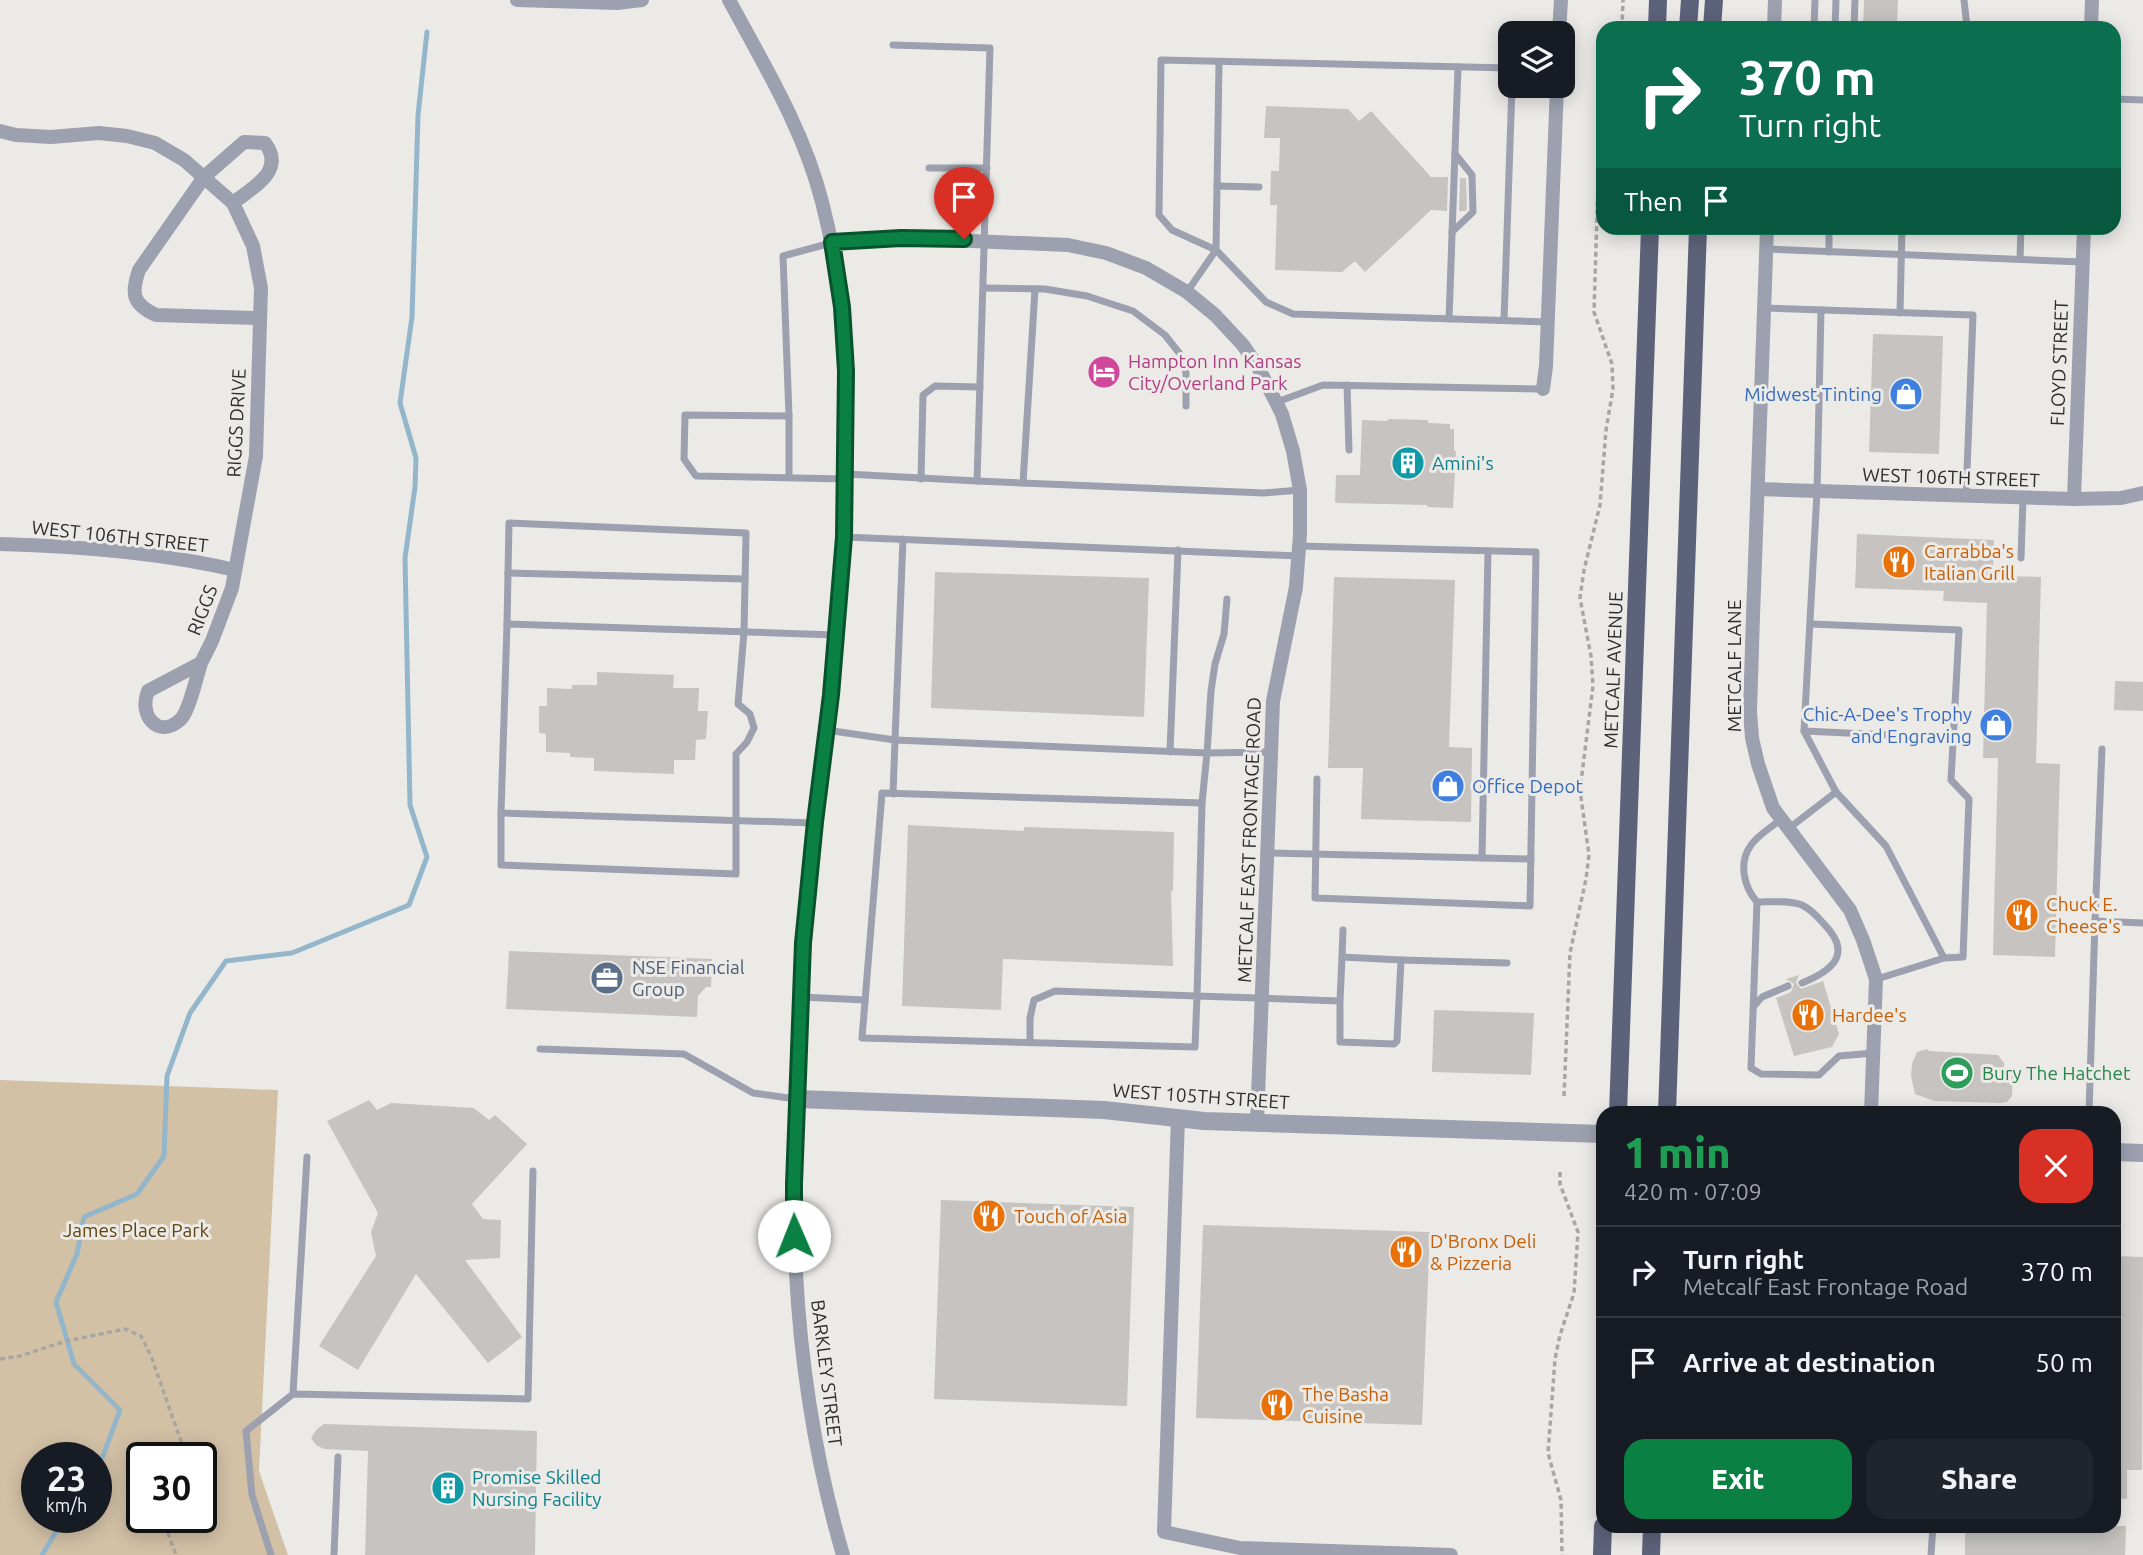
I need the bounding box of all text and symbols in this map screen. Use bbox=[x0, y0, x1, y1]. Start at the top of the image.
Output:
map controls bbox=[1498, 21, 1575, 98]
button: layers bbox=[1498, 21, 1575, 98]
icon: right bbox=[1624, 49, 1715, 140]
text: 370 m bbox=[1739, 49, 1876, 104]
text: Turn right bbox=[1739, 107, 1881, 143]
pin bbox=[934, 167, 994, 239]
icon: arrive bbox=[945, 178, 983, 216]
icon: arrive bbox=[1697, 182, 1735, 220]
text: Then bbox=[1624, 187, 1683, 216]
street label: FLOYD STREET bbox=[2046, 299, 2072, 426]
place label: Hampton Inn Kansas City/Overland Park bbox=[1128, 350, 1302, 394]
hotel icon: Hampton Inn Kansas City/Overland Park bbox=[1085, 353, 1123, 391]
street label: RIGGS DRIVE bbox=[222, 368, 250, 478]
shop icon: Midwest Tinting bbox=[1887, 375, 1925, 413]
place label: Midwest Tinting bbox=[1744, 383, 1882, 405]
building icon: Amini's bbox=[1389, 444, 1427, 482]
place label: Amini's bbox=[1432, 452, 1494, 474]
street label: WEST 106TH STREET bbox=[1862, 463, 2041, 491]
street label: WEST 106TH STREET bbox=[31, 516, 210, 556]
place label: Carrabba's Italian Grill bbox=[1924, 540, 2015, 584]
restaurant icon: Carrabba's Italian Grill bbox=[1880, 543, 1918, 581]
street label: RIGGS bbox=[182, 582, 222, 638]
street label: METCALF AVENUE bbox=[1599, 591, 1627, 749]
street label: METCALF LANE bbox=[1723, 600, 1745, 732]
street label: METCALF EAST FRONTAGE ROAD bbox=[1233, 697, 1265, 983]
place label: Chic-A-Dee's Trophy and Engraving bbox=[1803, 703, 1972, 747]
shop icon: Chic-A-Dee's Trophy and Engraving bbox=[1977, 706, 2015, 744]
shop icon: Office Depot bbox=[1429, 767, 1467, 805]
place label: Office Depot bbox=[1472, 775, 1584, 797]
place label: Chuck E. Cheese's bbox=[2046, 893, 2121, 937]
restaurant icon: Chuck E. Cheese's bbox=[2003, 896, 2041, 934]
place label: NSE Financial Group bbox=[632, 956, 745, 1000]
office icon: NSE Financial Group bbox=[588, 959, 626, 997]
restaurant icon: Hardee's bbox=[1789, 996, 1827, 1034]
place label: Hardee's bbox=[1832, 1004, 1907, 1026]
sports icon: Bury The Hatchet bbox=[1938, 1054, 1976, 1092]
place label: Bury The Hatchet bbox=[1982, 1062, 2131, 1084]
street label: WEST 105TH STREET bbox=[1112, 1079, 1291, 1113]
text: 1 min bbox=[1624, 1129, 1731, 1176]
button: close bbox=[2019, 1129, 2093, 1203]
text: 420 m · 07:09 bbox=[1624, 1179, 1762, 1204]
restaurant icon: Touch of Asia bbox=[970, 1197, 1008, 1235]
position arrow bbox=[757, 1199, 831, 1273]
place label: Touch of Asia bbox=[1014, 1205, 1128, 1227]
park label: James Place Park bbox=[63, 1219, 209, 1241]
place label: D'Bronx Deli & Pizzeria bbox=[1430, 1230, 1536, 1274]
restaurant icon: D'Bronx Deli & Pizzeria bbox=[1387, 1233, 1425, 1271]
text: Turn right bbox=[1683, 1245, 1804, 1274]
icon: right bbox=[1624, 1253, 1662, 1291]
text: 370 m bbox=[2021, 1257, 2093, 1286]
text: Metcalf East Frontage Road bbox=[1683, 1274, 1968, 1299]
street label: BARKLEY STREET bbox=[807, 1298, 847, 1448]
icon: arrive bbox=[1624, 1344, 1662, 1382]
text: Arrive at destination bbox=[1683, 1348, 1936, 1377]
text: 50 m bbox=[2035, 1348, 2093, 1377]
place label: The Basha Cuisine bbox=[1302, 1383, 1389, 1427]
restaurant icon: The Basha Cuisine bbox=[1258, 1386, 1296, 1424]
button: Exit bbox=[1624, 1439, 1852, 1519]
button: Share bbox=[1866, 1439, 2093, 1519]
speed limit sign: 30 bbox=[126, 1442, 217, 1533]
text: 23 bbox=[47, 1458, 86, 1498]
place label: Promise Skilled Nursing Facility bbox=[472, 1466, 602, 1510]
building icon: Promise Skilled Nursing Facility bbox=[429, 1469, 467, 1507]
text: km/h bbox=[46, 1495, 87, 1515]

